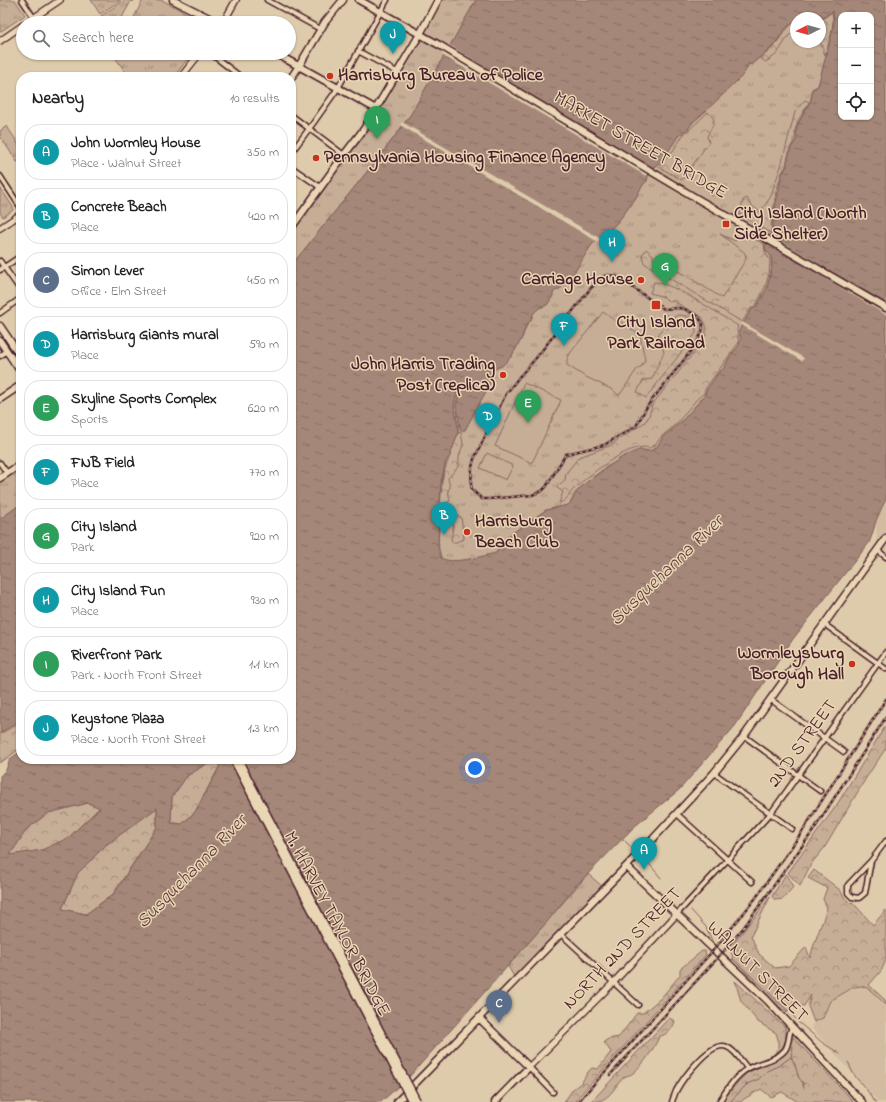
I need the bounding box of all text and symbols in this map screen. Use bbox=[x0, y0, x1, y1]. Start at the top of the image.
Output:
north arrow bbox=[790, 12, 826, 48]
map controls bbox=[838, 12, 874, 120]
button: + bbox=[838, 12, 874, 48]
search box bbox=[16, 16, 296, 60]
pin: J bbox=[380, 21, 406, 54]
icon: search bbox=[30, 27, 52, 49]
text: Search here bbox=[62, 27, 134, 49]
button: − bbox=[838, 48, 874, 84]
place label: Harrisburg Bureau of Police bbox=[338, 63, 544, 90]
marker: Harrisburg Bureau of Police bbox=[325, 71, 335, 81]
button: locate bbox=[838, 84, 874, 120]
text: Nearby bbox=[32, 86, 84, 111]
street label: MARKET STREET BRIDGE bbox=[548, 86, 732, 206]
text: 10 results bbox=[230, 89, 280, 108]
pin: I bbox=[364, 106, 390, 139]
text: John Wormley House bbox=[71, 132, 200, 154]
text: A bbox=[42, 143, 50, 162]
text: 350 m bbox=[247, 143, 279, 162]
place label: Pennsylvania Housing Finance Agency bbox=[324, 145, 605, 172]
marker: Pennsylvania Housing Finance Agency bbox=[311, 153, 321, 163]
text: Place · Walnut Street bbox=[71, 154, 181, 173]
text: Concrete Beach bbox=[71, 196, 167, 218]
place label: City Island (North Side Shelter) bbox=[734, 201, 867, 248]
text: B bbox=[42, 207, 50, 226]
text: 420 m bbox=[248, 207, 279, 226]
text: Place bbox=[71, 218, 99, 237]
marker: City Island (North Side Shelter) bbox=[721, 219, 731, 229]
pin: H bbox=[599, 229, 625, 262]
pin: G bbox=[652, 253, 678, 286]
text: Simon Lever bbox=[71, 260, 144, 282]
place label: Carriage House bbox=[521, 267, 634, 294]
text: C bbox=[42, 271, 50, 290]
text: 450 m bbox=[247, 271, 279, 290]
marker: Carriage House bbox=[636, 275, 646, 285]
text: Office · Elm Street bbox=[71, 282, 167, 301]
marker: City Island Park Railroad bbox=[650, 299, 662, 311]
place label: City Island Park Railroad bbox=[607, 310, 706, 357]
pin: F bbox=[551, 313, 577, 346]
text: Harrisburg Giants mural bbox=[71, 324, 219, 346]
text: D bbox=[41, 335, 51, 354]
text: 590 m bbox=[249, 335, 279, 354]
text: Place bbox=[71, 346, 99, 365]
place label: John Harris Trading Post (replica) bbox=[351, 352, 496, 399]
marker: John Harris Trading Post (replica) bbox=[498, 370, 508, 380]
text: Skyline Sports Complex bbox=[71, 388, 217, 410]
pin: E bbox=[515, 390, 541, 423]
text: E bbox=[42, 399, 50, 418]
text: 620 m bbox=[248, 399, 279, 418]
pin: D bbox=[475, 403, 501, 436]
text: Sports bbox=[71, 410, 108, 429]
text: FNB Field bbox=[71, 452, 135, 474]
text: F bbox=[42, 463, 50, 482]
text: 770 m bbox=[249, 463, 279, 482]
text: Place bbox=[71, 474, 99, 493]
pin: B bbox=[431, 502, 457, 535]
water label: Susquehanna River bbox=[604, 508, 732, 633]
place label: Harrisburg Beach Club bbox=[474, 509, 559, 556]
text: City Island bbox=[71, 516, 137, 538]
text: G bbox=[42, 527, 50, 546]
text: 920 m bbox=[250, 527, 279, 546]
marker: Harrisburg Beach Club bbox=[462, 527, 472, 537]
text: Park bbox=[71, 538, 95, 557]
text: City Island Fun bbox=[71, 580, 165, 602]
text: H bbox=[42, 591, 50, 610]
text: 930 m bbox=[251, 591, 279, 610]
text: Place bbox=[71, 602, 99, 621]
place label: Wormleysburg Borough Hall bbox=[737, 641, 844, 689]
text: Riverfront Park bbox=[71, 644, 162, 666]
text: I bbox=[44, 655, 48, 674]
text: 1.1 km bbox=[249, 655, 279, 674]
marker: Wormleysburg Borough Hall bbox=[847, 659, 857, 669]
text: Park · North Front Street bbox=[71, 666, 202, 685]
street label: 2ND STREET bbox=[762, 695, 844, 793]
text: Keystone Plaza bbox=[71, 708, 164, 730]
text: J bbox=[43, 719, 49, 738]
text: 1.3 km bbox=[248, 719, 279, 738]
text: Place · North Front Street bbox=[71, 730, 206, 749]
your location bbox=[465, 758, 485, 778]
water label: Susquehanna River bbox=[130, 807, 255, 935]
street label: M. HARVEY TAYLOR BRIDGE bbox=[276, 827, 396, 1021]
pin: A bbox=[631, 837, 657, 870]
street label: NORTH 2ND STREET bbox=[558, 882, 688, 1016]
street label: WALNUT STREET bbox=[700, 915, 814, 1029]
pin: C bbox=[486, 990, 512, 1023]

